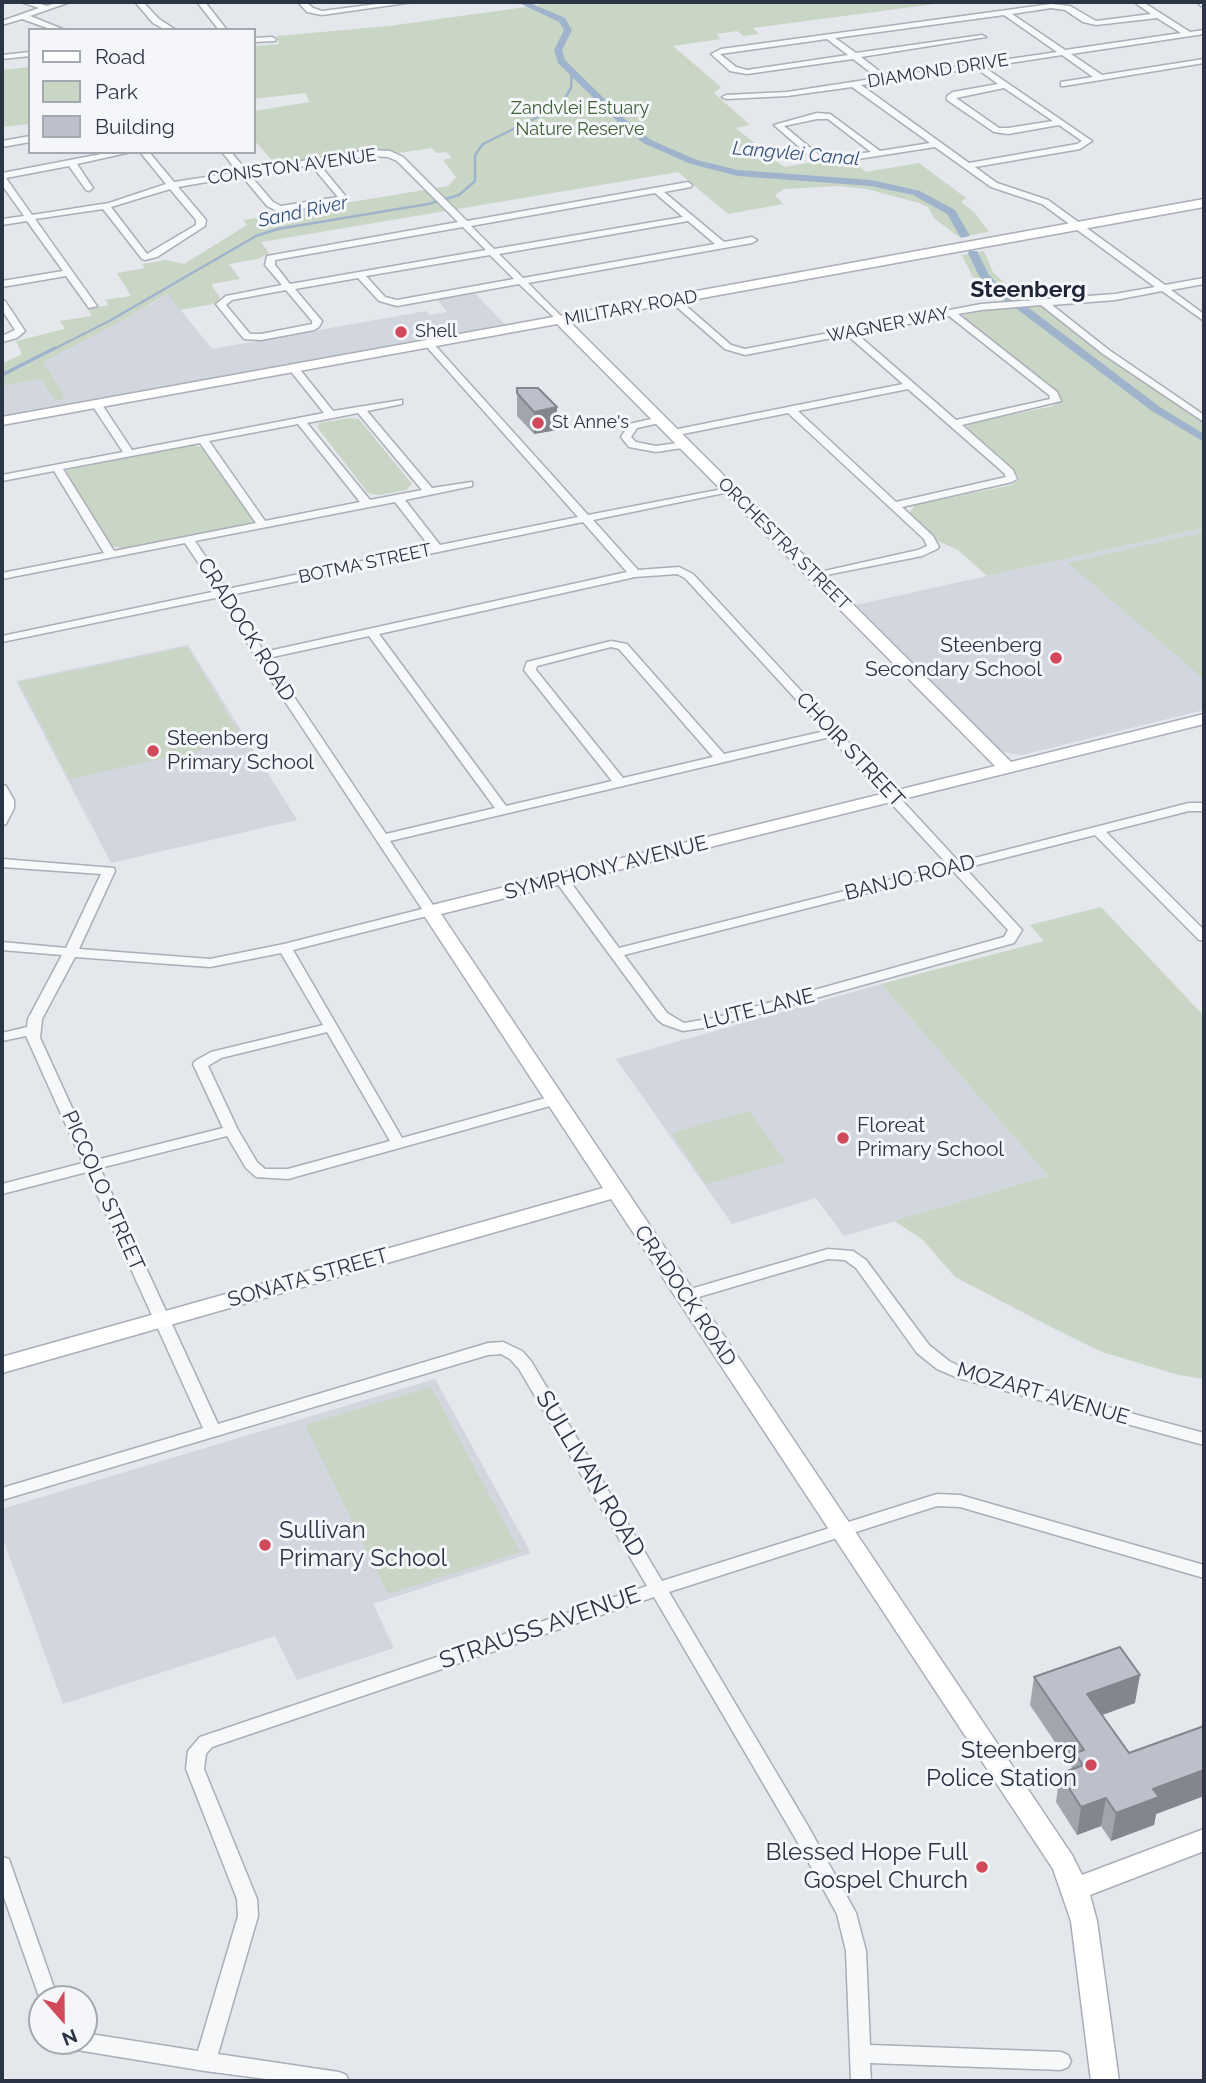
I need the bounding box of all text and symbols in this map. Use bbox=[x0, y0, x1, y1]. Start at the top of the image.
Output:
legend bbox=[28, 28, 256, 154]
text: Road bbox=[95, 44, 145, 69]
street label: DIAMOND DRIVE bbox=[866, 49, 1010, 93]
text: Park bbox=[95, 79, 138, 104]
park label: Zandvlei Estuary Nature Reserve bbox=[511, 98, 649, 140]
text: Building bbox=[95, 114, 175, 139]
water label: Langvlei Canal bbox=[732, 137, 860, 171]
street label: CONISTON AVENUE bbox=[206, 144, 378, 190]
water label: Sand River bbox=[256, 191, 350, 233]
district label: Steenberg bbox=[970, 276, 1086, 304]
street label: MILITARY ROAD bbox=[563, 286, 699, 330]
street label: WAGNER WAY bbox=[825, 303, 951, 347]
place label: Shell bbox=[415, 321, 457, 343]
marker: Shell bbox=[393, 324, 409, 340]
place label: St Anne's bbox=[552, 412, 629, 434]
marker: St Anne's bbox=[530, 415, 546, 431]
street label: ORCHESTRA STREET bbox=[713, 473, 855, 615]
street label: BOTMA STREET bbox=[297, 539, 433, 589]
street label: CRADOCK ROAD bbox=[192, 554, 300, 706]
place label: Steenberg Secondary School bbox=[865, 633, 1042, 683]
marker: Steenberg Secondary School bbox=[1048, 650, 1064, 666]
street label: CHOIR STREET bbox=[790, 687, 910, 813]
place label: Steenberg Primary School bbox=[167, 726, 314, 776]
marker: Steenberg Primary School bbox=[145, 743, 161, 759]
street label: SYMPHONY AVENUE bbox=[502, 831, 710, 905]
street label: BANJO ROAD bbox=[842, 850, 978, 906]
street label: LUTE LANE bbox=[701, 983, 817, 1035]
street label: PICCOLO STREET bbox=[56, 1107, 150, 1275]
place label: Floreat Primary School bbox=[857, 1113, 1004, 1163]
marker: Floreat Primary School bbox=[835, 1130, 851, 1146]
street label: CRADOCK ROAD bbox=[629, 1221, 741, 1371]
street label: SONATA STREET bbox=[225, 1243, 391, 1313]
street label: MOZART AVENUE bbox=[954, 1357, 1132, 1431]
street label: SULLIVAN ROAD bbox=[529, 1386, 651, 1562]
place label: Sullivan Primary School bbox=[279, 1517, 447, 1573]
marker: Sullivan Primary School bbox=[257, 1537, 273, 1553]
street label: STRAUSS AVENUE bbox=[436, 1580, 644, 1676]
place label: Steenberg Police Station bbox=[926, 1737, 1077, 1793]
marker: Steenberg Police Station bbox=[1083, 1757, 1099, 1773]
place label: Blessed Hope Full Gospel Church bbox=[766, 1839, 968, 1895]
marker: Blessed Hope Full Gospel Church bbox=[974, 1859, 990, 1875]
north arrow bbox=[28, 1985, 98, 2055]
text: N bbox=[59, 2025, 81, 2051]

